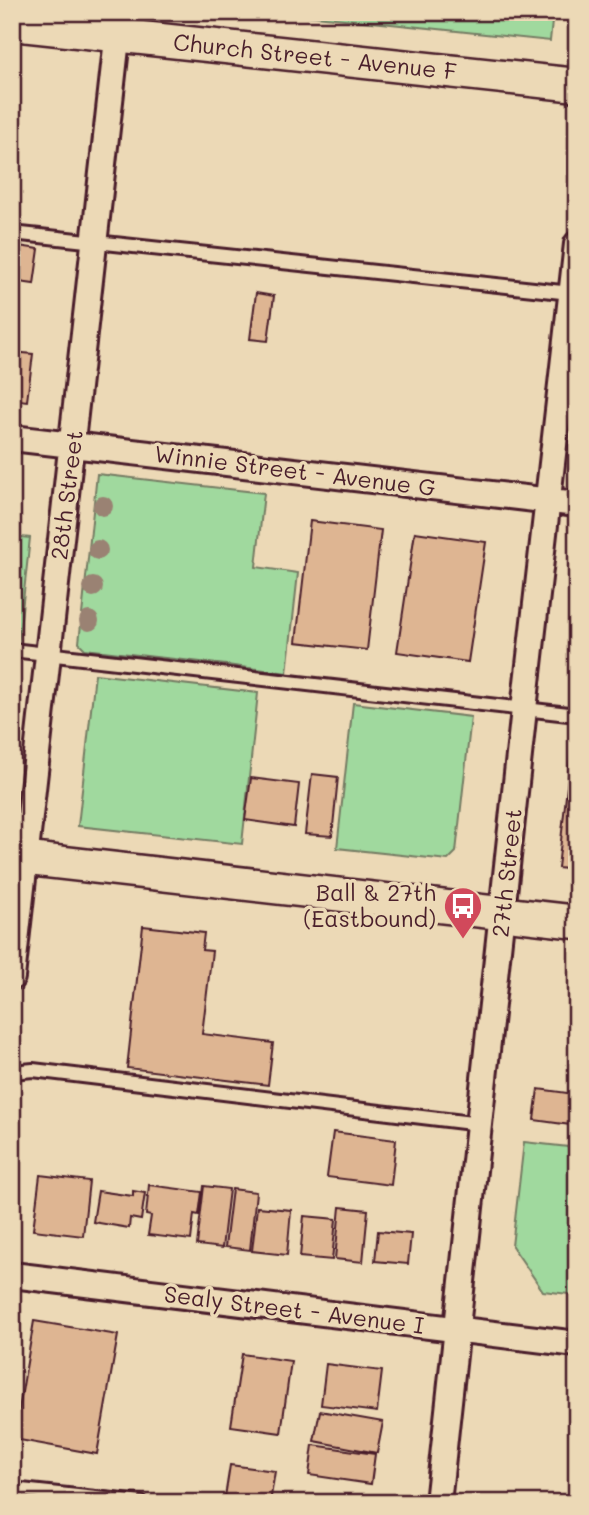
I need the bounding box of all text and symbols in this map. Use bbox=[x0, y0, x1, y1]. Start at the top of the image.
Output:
street label: Church Street - Avenue F bbox=[172, 26, 458, 86]
street label: 28th Street bbox=[43, 428, 89, 561]
street label: Winnie Street - Avenue G bbox=[153, 438, 437, 502]
street label: 27th Street bbox=[484, 807, 528, 939]
place label: Ball & 27th (Eastbound) bbox=[303, 877, 436, 933]
bus stop icon: Ball & 27th (Eastbound) bbox=[442, 885, 484, 940]
street label: Sealy Street - Avenue I bbox=[163, 1278, 426, 1340]

